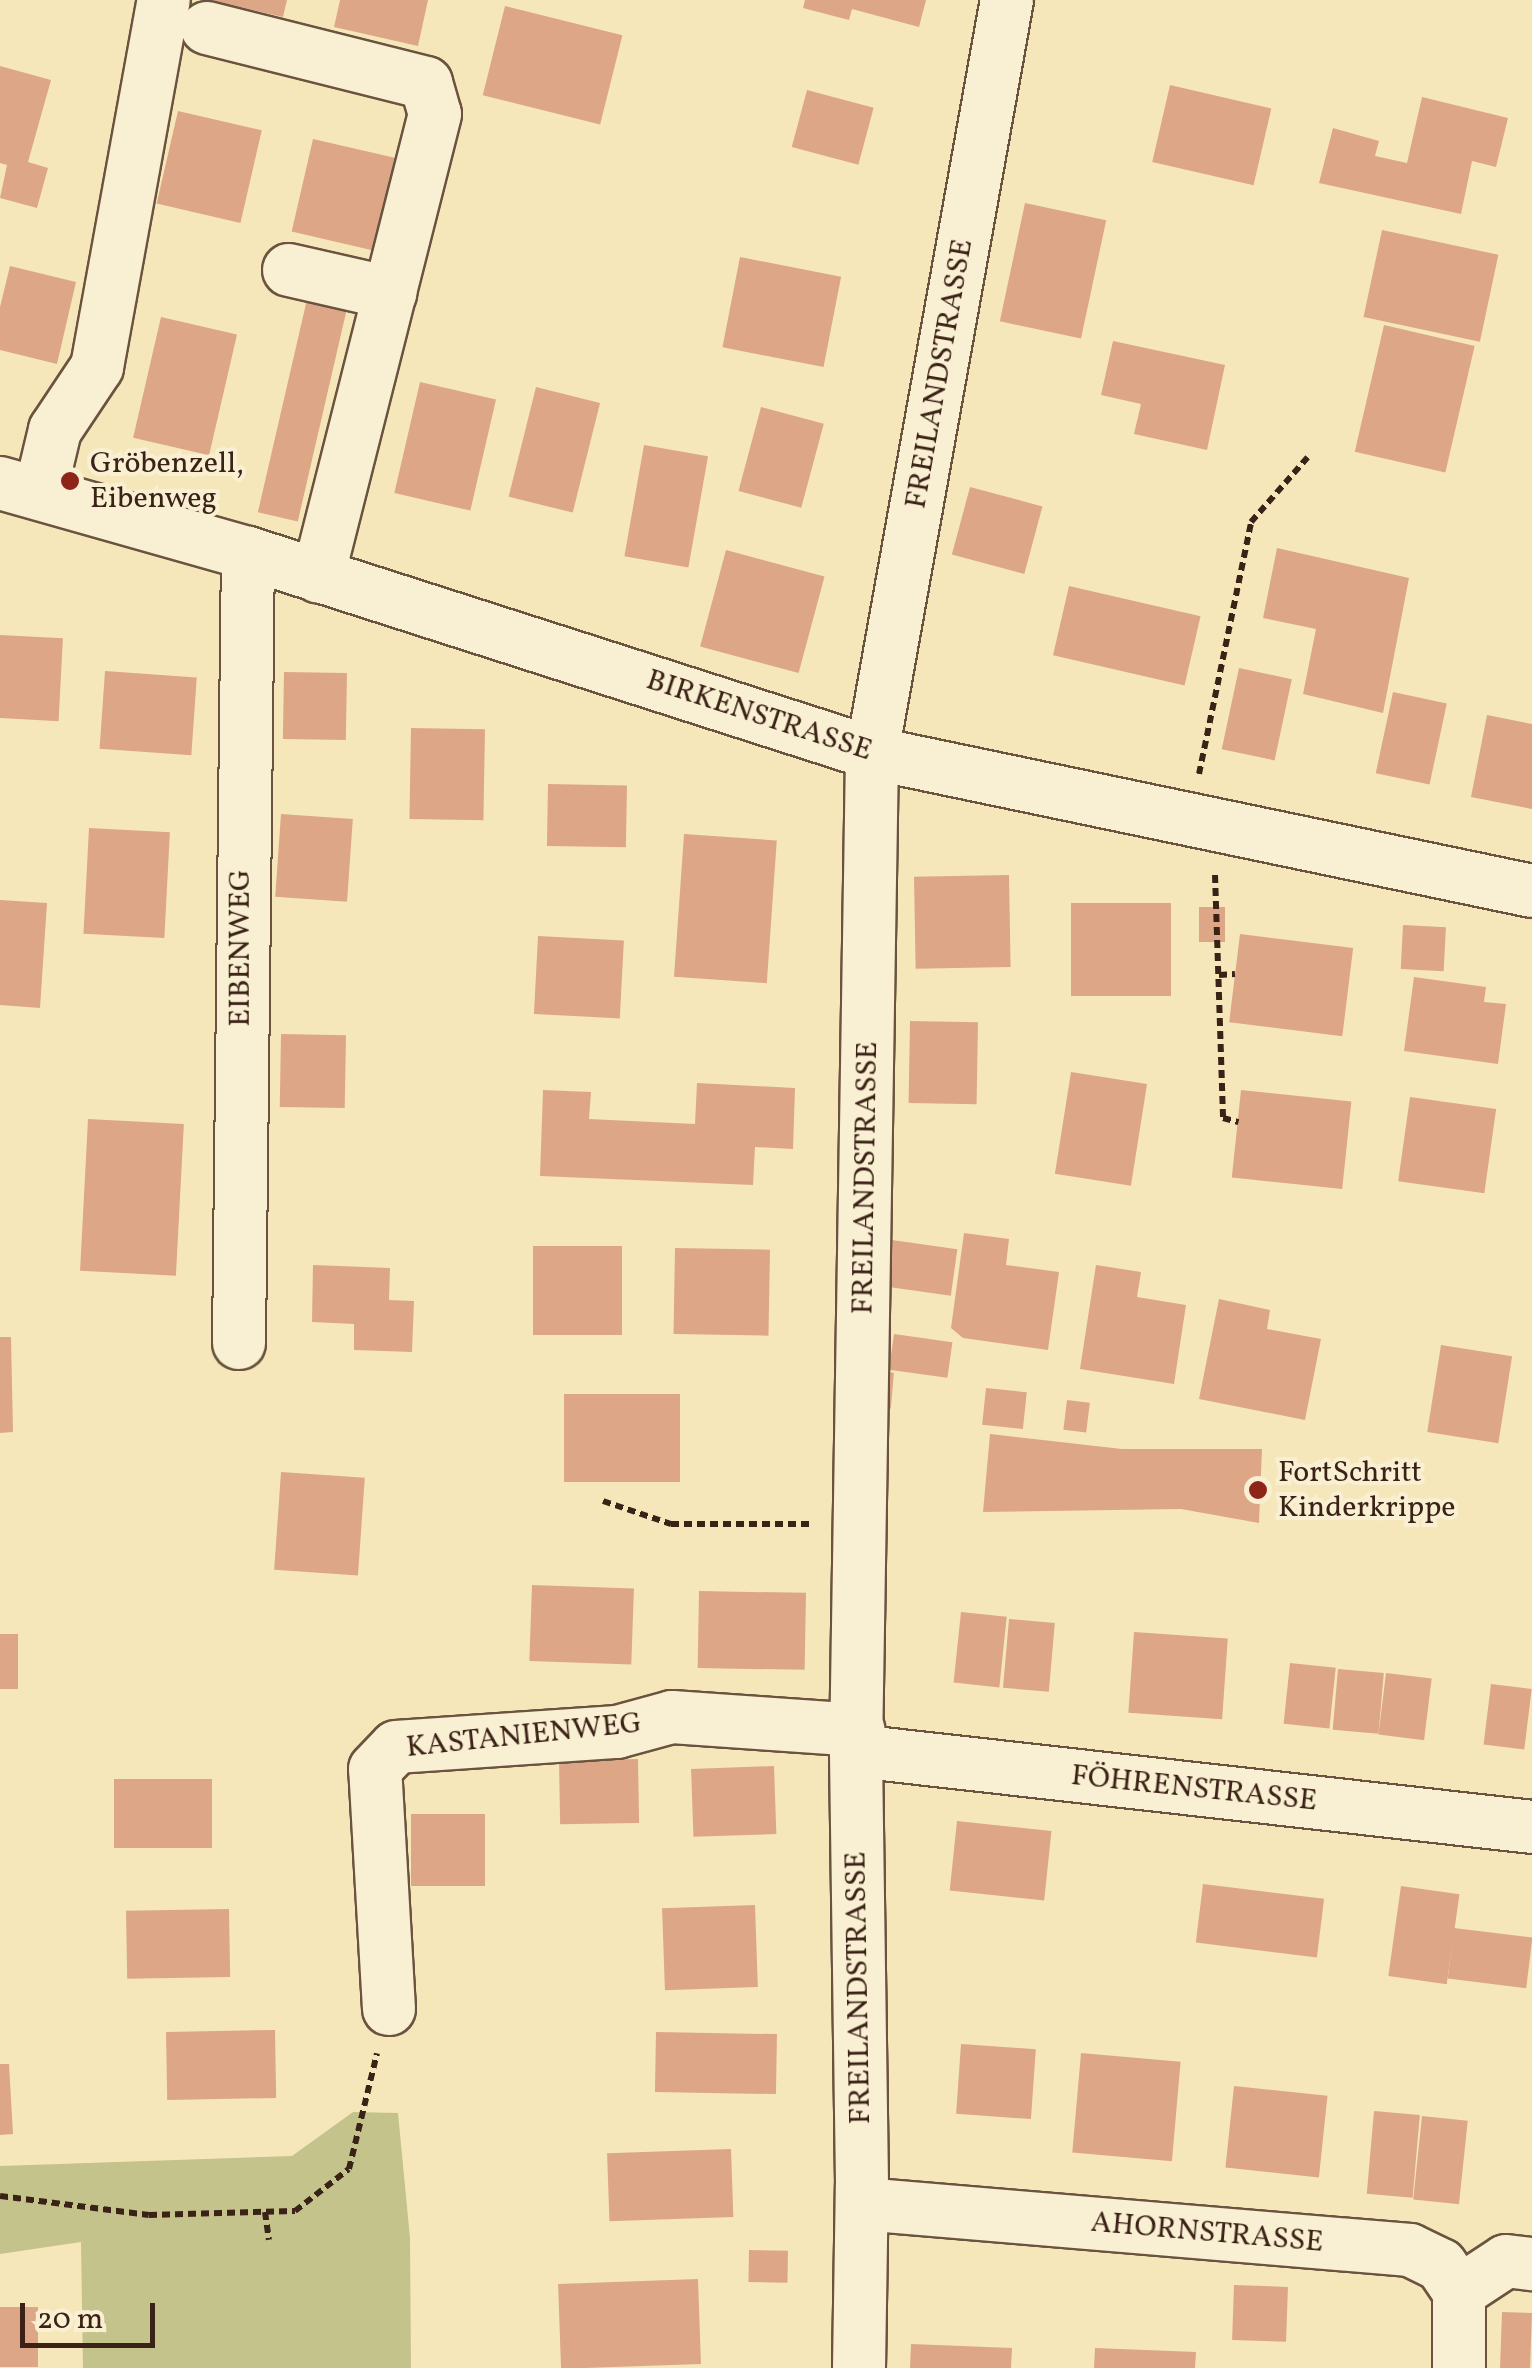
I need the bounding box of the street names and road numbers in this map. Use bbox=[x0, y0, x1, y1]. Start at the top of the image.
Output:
street label: FREILANDSTRASSE bbox=[899, 236, 981, 512]
street label: BIRKENSTRASSE bbox=[642, 663, 876, 769]
street label: EIBENWEG bbox=[223, 869, 259, 1027]
street label: FREILANDSTRASSE bbox=[846, 1041, 886, 1315]
street label: KASTANIENWEG bbox=[404, 1706, 644, 1766]
street label: FÖHRENSTRASSE bbox=[1069, 1758, 1319, 1820]
street label: FREILANDSTRASSE bbox=[839, 1851, 879, 2125]
street label: AHORNSTRASSE bbox=[1089, 2205, 1325, 2261]

